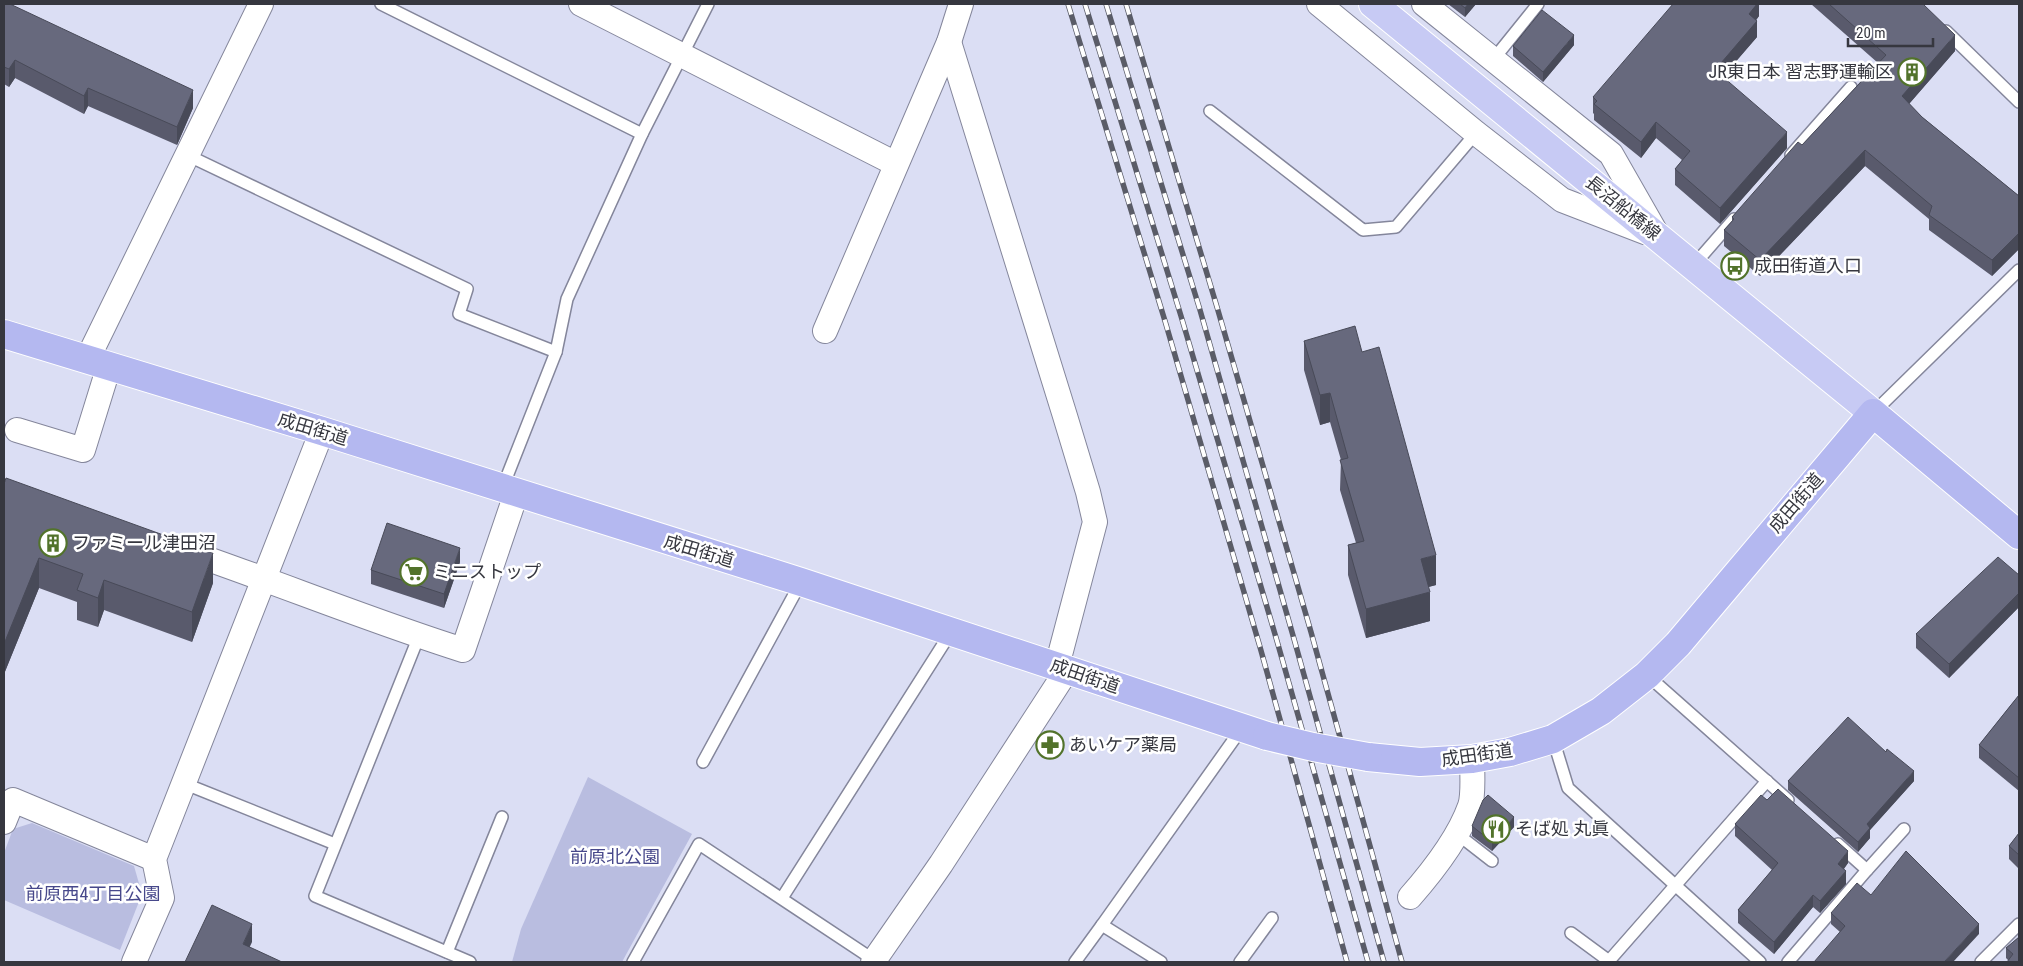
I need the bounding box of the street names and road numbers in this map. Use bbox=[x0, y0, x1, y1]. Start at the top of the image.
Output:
street label: 長沼船橋線 bbox=[1582, 171, 1665, 244]
street label: 成田街道 bbox=[276, 408, 351, 449]
street label: 成田街道 bbox=[1764, 469, 1827, 537]
street label: 成田街道 bbox=[662, 530, 737, 571]
street label: 成田街道 bbox=[1048, 654, 1123, 697]
street label: 成田街道 bbox=[1440, 739, 1514, 770]

